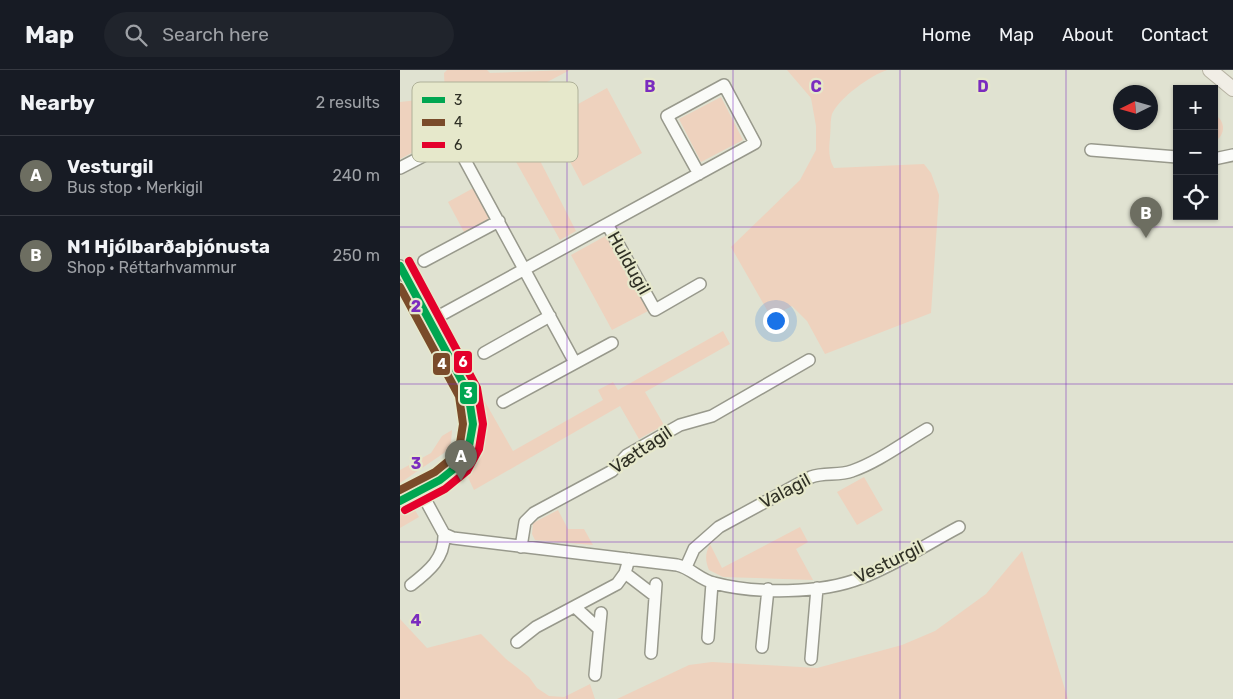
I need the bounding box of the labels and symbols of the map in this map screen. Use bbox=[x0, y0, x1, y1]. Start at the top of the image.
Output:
text: B bbox=[644, 77, 656, 96]
text: C bbox=[810, 77, 822, 96]
text: D bbox=[977, 77, 989, 96]
legend bbox=[412, 82, 578, 162]
north arrow bbox=[1113, 85, 1158, 130]
text: 3 bbox=[454, 92, 462, 109]
text: 4 bbox=[454, 114, 463, 131]
text: 6 bbox=[454, 137, 462, 154]
pin: B bbox=[1130, 197, 1162, 238]
street label: Huldugil bbox=[603, 227, 655, 299]
text: 2 bbox=[411, 297, 421, 316]
your location bbox=[763, 308, 789, 334]
line badge: 6 bbox=[453, 350, 473, 374]
line badge: 4 bbox=[432, 352, 451, 376]
text: 6 bbox=[458, 354, 468, 371]
text: 4 bbox=[437, 356, 447, 373]
line badge: 3 bbox=[459, 381, 478, 405]
text: 3 bbox=[463, 385, 473, 402]
street label: Vættagil bbox=[606, 421, 676, 479]
pin: A bbox=[445, 440, 477, 481]
text: 3 bbox=[411, 454, 421, 473]
street label: Valagil bbox=[756, 468, 814, 514]
street label: Vesturgil bbox=[851, 536, 927, 588]
text: 4 bbox=[411, 611, 422, 630]

